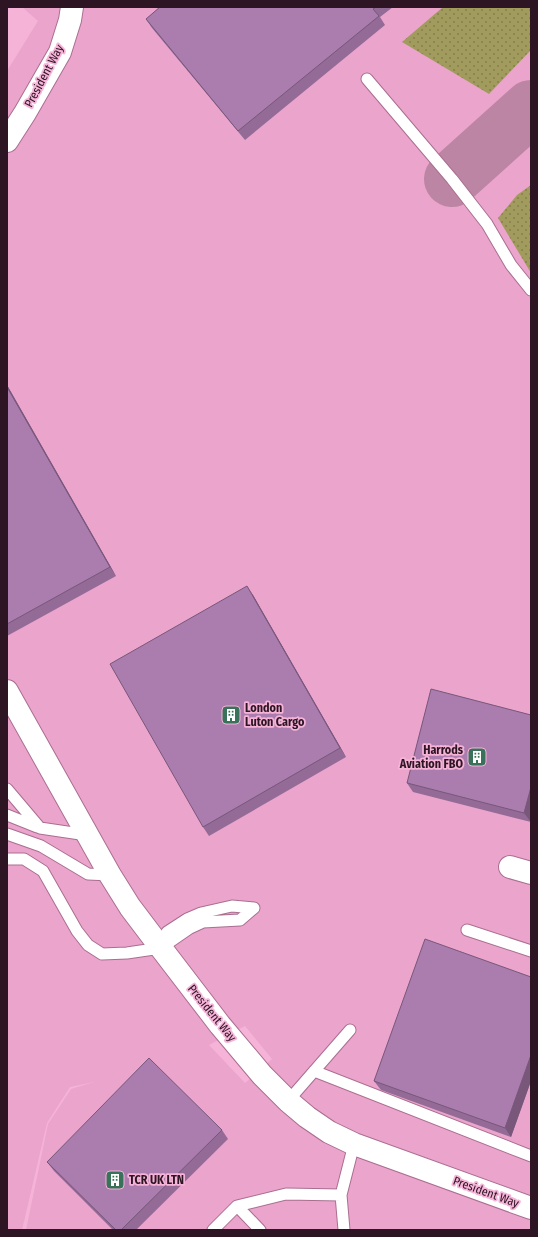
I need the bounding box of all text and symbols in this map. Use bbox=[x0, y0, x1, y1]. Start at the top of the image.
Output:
street label: President Way bbox=[22, 42, 67, 110]
place label: London Luton Cargo bbox=[245, 701, 305, 729]
building icon: London Luton Cargo bbox=[220, 704, 242, 726]
place label: Harrods Aviation FBO bbox=[399, 743, 464, 771]
building icon: Harrods Aviation FBO bbox=[466, 746, 488, 768]
street label: President Way bbox=[185, 982, 240, 1045]
building icon: TCR UK LTN bbox=[104, 1169, 126, 1191]
place label: TCR UK LTN bbox=[129, 1173, 184, 1187]
street label: President Way bbox=[451, 1174, 521, 1211]

